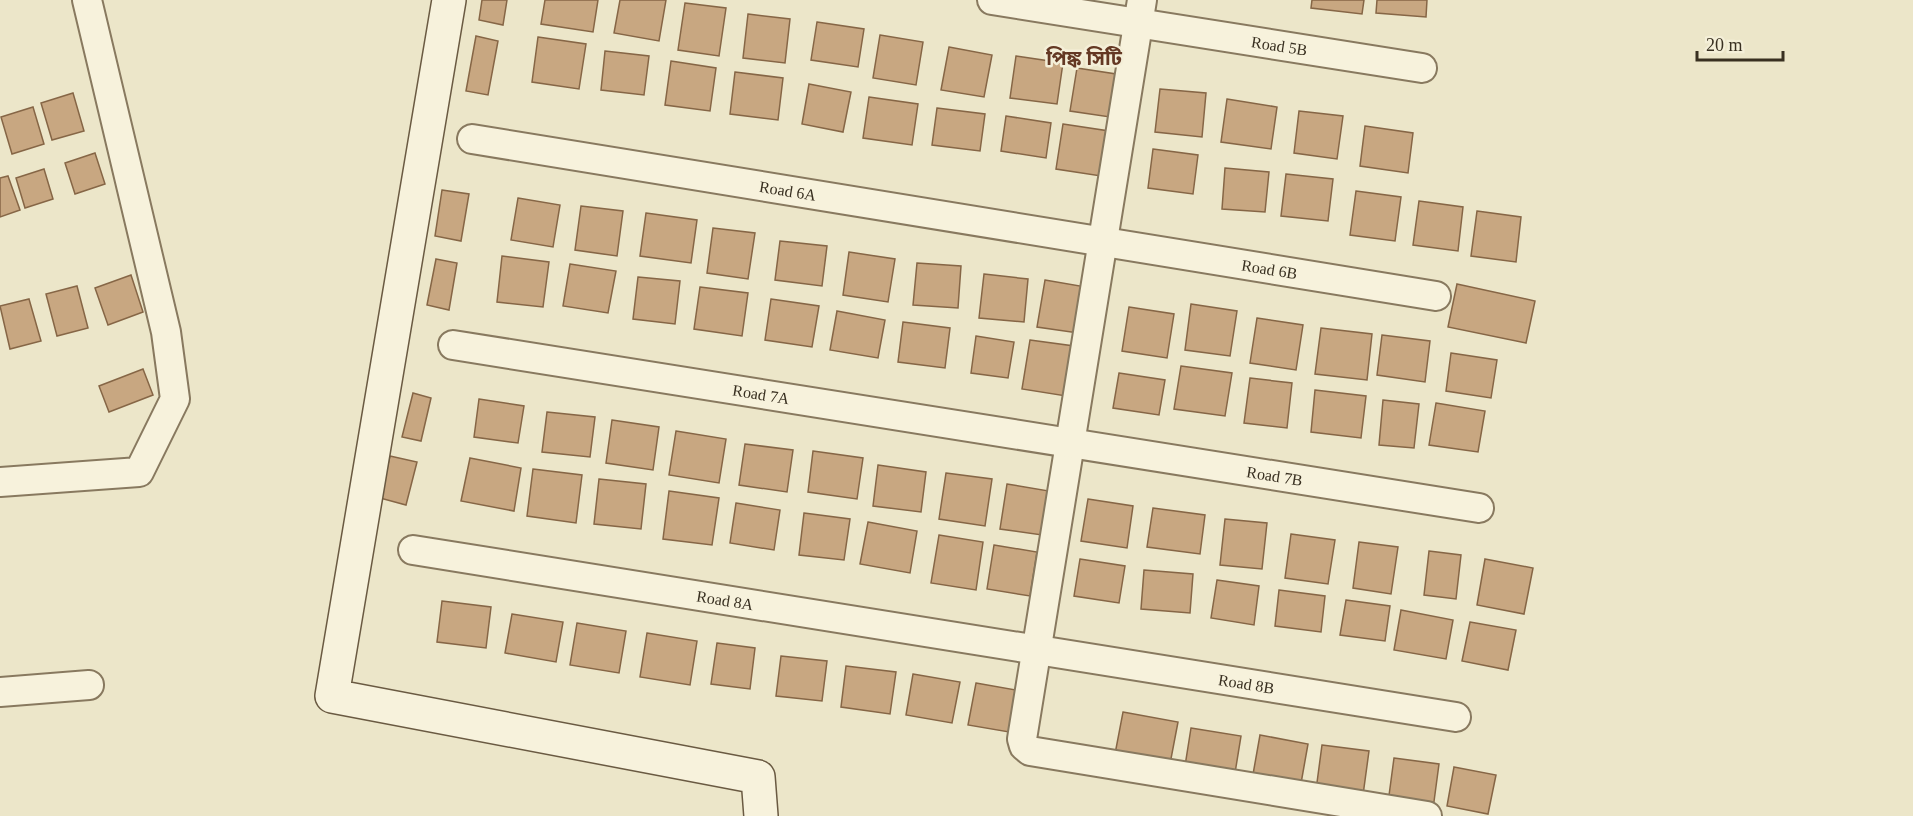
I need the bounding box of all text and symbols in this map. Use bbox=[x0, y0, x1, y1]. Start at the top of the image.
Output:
scale bar bbox=[1697, 24, 1782, 62]
street label: Road 5B bbox=[1250, 33, 1309, 58]
text: 20 m bbox=[1706, 35, 1743, 55]
district label: পিঙ্ক সিটি bbox=[1045, 46, 1123, 69]
street label: Road 6A bbox=[758, 177, 818, 204]
street label: Road 6B bbox=[1240, 256, 1299, 282]
street label: Road 7A bbox=[731, 381, 791, 407]
street label: Road 7B bbox=[1245, 463, 1304, 488]
street label: Road 8A bbox=[695, 587, 755, 613]
street label: Road 8B bbox=[1217, 671, 1276, 696]

